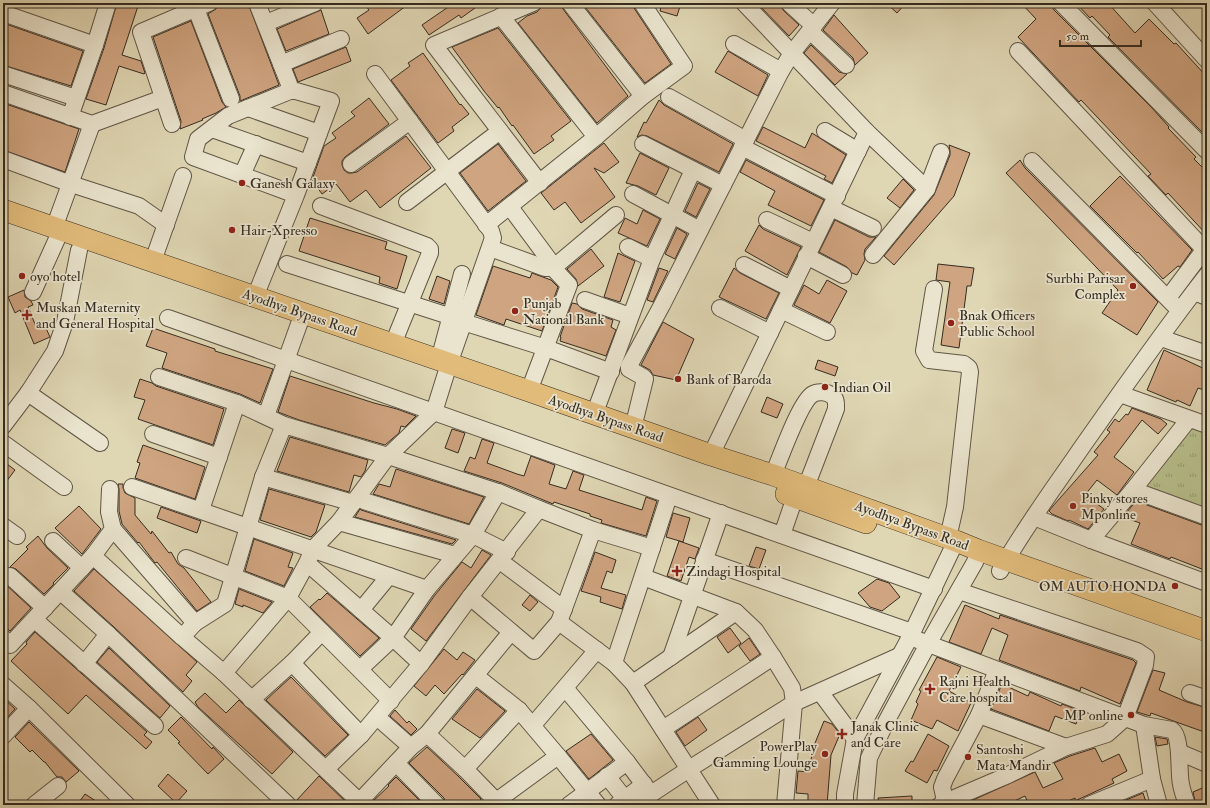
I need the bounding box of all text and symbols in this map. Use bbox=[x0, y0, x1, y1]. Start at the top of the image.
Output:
scale bar bbox=[1060, 22, 1141, 48]
text: 50 m bbox=[1066, 29, 1090, 44]
place label: Ganesh Galaxy bbox=[250, 175, 336, 193]
marker: Ganesh Galaxy bbox=[237, 178, 247, 188]
place label: Hair-Xpresso bbox=[240, 222, 318, 240]
marker: Hair-Xpresso bbox=[227, 225, 237, 235]
place label: oyo hotel bbox=[30, 268, 81, 286]
place label: Surbhi Parisar Complex bbox=[1046, 270, 1126, 304]
marker: oyo hotel bbox=[17, 271, 27, 281]
marker: Surbhi Parisar Complex bbox=[1128, 281, 1138, 291]
street label: Ayodhya Bypass Road bbox=[239, 285, 360, 341]
place label: Punjab National Bank bbox=[523, 295, 605, 328]
place label: Muskan Maternity and General Hospital bbox=[36, 299, 155, 333]
marker: Punjab National Bank bbox=[510, 306, 520, 316]
place label: Bnak Officers Public School bbox=[959, 307, 1035, 340]
marker: Muskan Maternity and General Hospital bbox=[21, 309, 33, 321]
marker: Bnak Officers Public School bbox=[946, 318, 956, 328]
place label: Bank of Baroda bbox=[686, 371, 772, 388]
marker: Bank of Baroda bbox=[673, 374, 683, 384]
place label: Indian Oil bbox=[833, 379, 891, 396]
marker: Indian Oil bbox=[820, 382, 830, 392]
street label: Ayodhya Bypass Road bbox=[545, 391, 666, 447]
place label: Pinky stores Mponline bbox=[1081, 490, 1148, 524]
street label: Ayodhya Bypass Road bbox=[851, 497, 971, 555]
marker: Pinky stores Mponline bbox=[1068, 501, 1078, 511]
place label: Zindagi Hospital bbox=[686, 563, 781, 581]
marker: Zindagi Hospital bbox=[671, 565, 683, 577]
place label: OM AUTO HONDA bbox=[1039, 578, 1167, 595]
marker: OM AUTO HONDA bbox=[1170, 581, 1180, 591]
place label: Rajni Health Care hospital bbox=[939, 673, 1013, 707]
marker: Rajni Health Care hospital bbox=[924, 683, 936, 695]
place label: MP online bbox=[1064, 707, 1123, 724]
marker: MP online bbox=[1126, 710, 1136, 720]
place label: Janak Clinic and Care bbox=[850, 718, 919, 751]
marker: Janak Clinic and Care bbox=[836, 728, 848, 740]
place label: PowerPlay Gamming Lounge bbox=[713, 738, 818, 771]
place label: Santoshi Mata Mandir bbox=[976, 741, 1051, 774]
marker: PowerPlay Gamming Lounge bbox=[820, 749, 830, 759]
marker: Santoshi Mata Mandir bbox=[963, 752, 973, 762]

